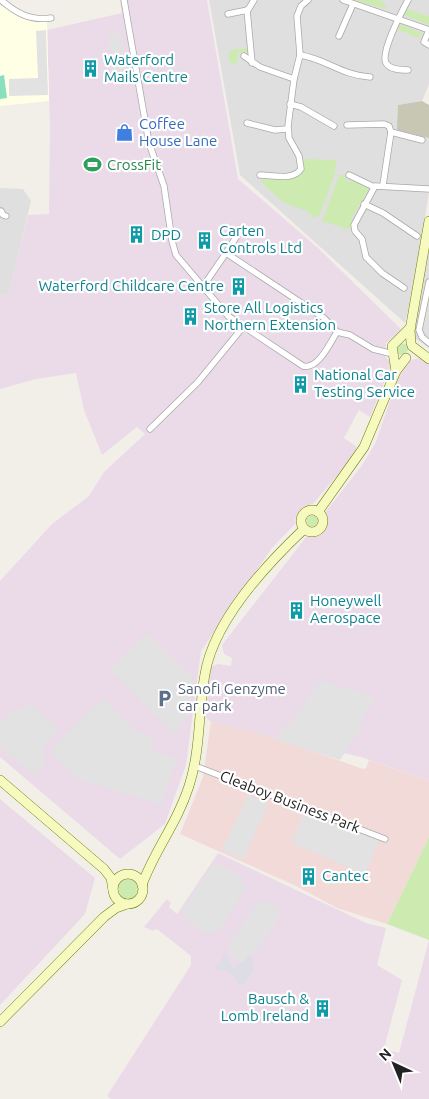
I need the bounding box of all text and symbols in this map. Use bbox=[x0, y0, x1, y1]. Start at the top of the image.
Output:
place label: Waterford Mails Centre bbox=[104, 51, 188, 85]
building icon: Waterford Mails Centre bbox=[80, 59, 100, 79]
place label: Coffee House Lane bbox=[139, 115, 217, 149]
shop icon: Coffee House Lane bbox=[115, 123, 135, 143]
sports icon: CrossFit bbox=[83, 155, 103, 175]
place label: CrossFit bbox=[107, 156, 161, 173]
place label: Carten Controls Ltd bbox=[219, 222, 302, 256]
building icon: DPD bbox=[127, 225, 147, 245]
place label: DPD bbox=[151, 226, 181, 243]
building icon: Carten Controls Ltd bbox=[195, 230, 215, 250]
building icon: Waterford Childcare Centre bbox=[228, 276, 248, 296]
place label: Waterford Childcare Centre bbox=[39, 277, 224, 294]
place label: Store All Logistics Northern Extension bbox=[204, 299, 336, 333]
building icon: Store All Logistics Northern Extension bbox=[180, 307, 200, 327]
place label: National Car Testing Service bbox=[314, 366, 415, 400]
building icon: National Car Testing Service bbox=[290, 374, 310, 394]
place label: Honeywell Aerospace bbox=[310, 592, 381, 626]
building icon: Honeywell Aerospace bbox=[286, 600, 306, 620]
place label: Sanofi Genzyme car park bbox=[178, 680, 286, 714]
parking icon: Sanofi Genzyme car park bbox=[154, 688, 174, 708]
street label: Cleaboy Business Park bbox=[218, 767, 363, 836]
building icon: Cantec bbox=[298, 866, 318, 886]
place label: Cantec bbox=[322, 867, 369, 884]
place label: Bausch & Lomb Ireland bbox=[221, 990, 309, 1024]
building icon: Bausch & Lomb Ireland bbox=[313, 998, 333, 1018]
north arrow bbox=[369, 1039, 419, 1089]
text: N bbox=[376, 1045, 394, 1064]

